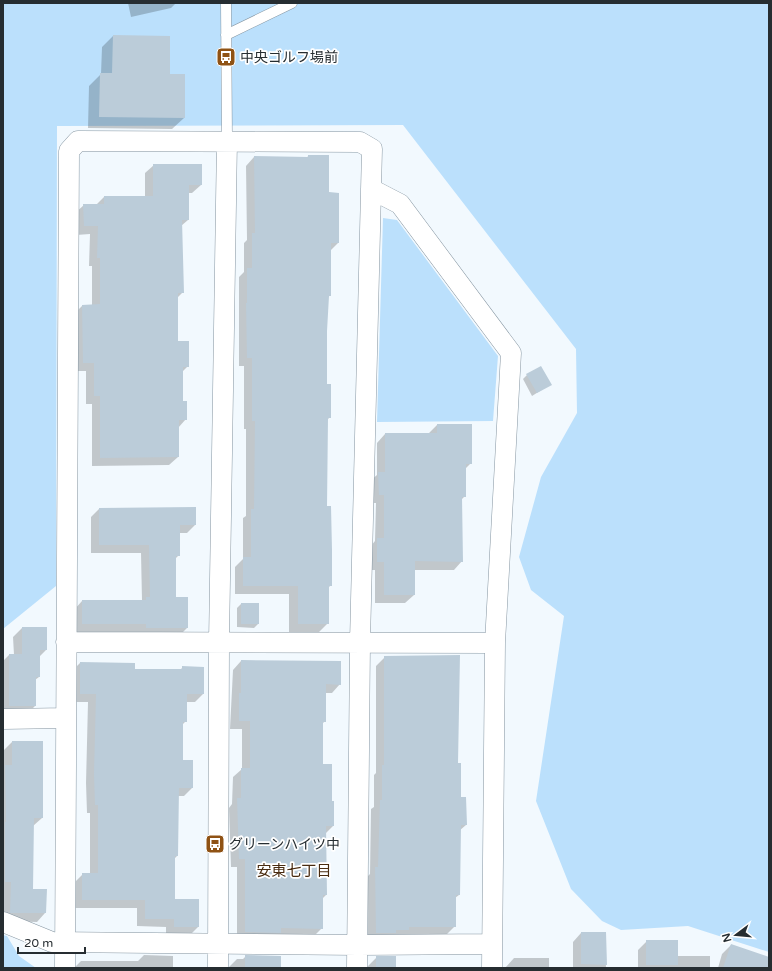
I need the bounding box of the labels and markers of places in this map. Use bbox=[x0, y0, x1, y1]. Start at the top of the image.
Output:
bus stop icon: 中央ゴルフ場前 bbox=[215, 46, 237, 68]
place label: 中央ゴルフ場前 bbox=[240, 49, 338, 66]
bus stop icon: グリーンハイツ中 bbox=[204, 833, 226, 855]
place label: グリーンハイツ中 bbox=[229, 836, 340, 853]

